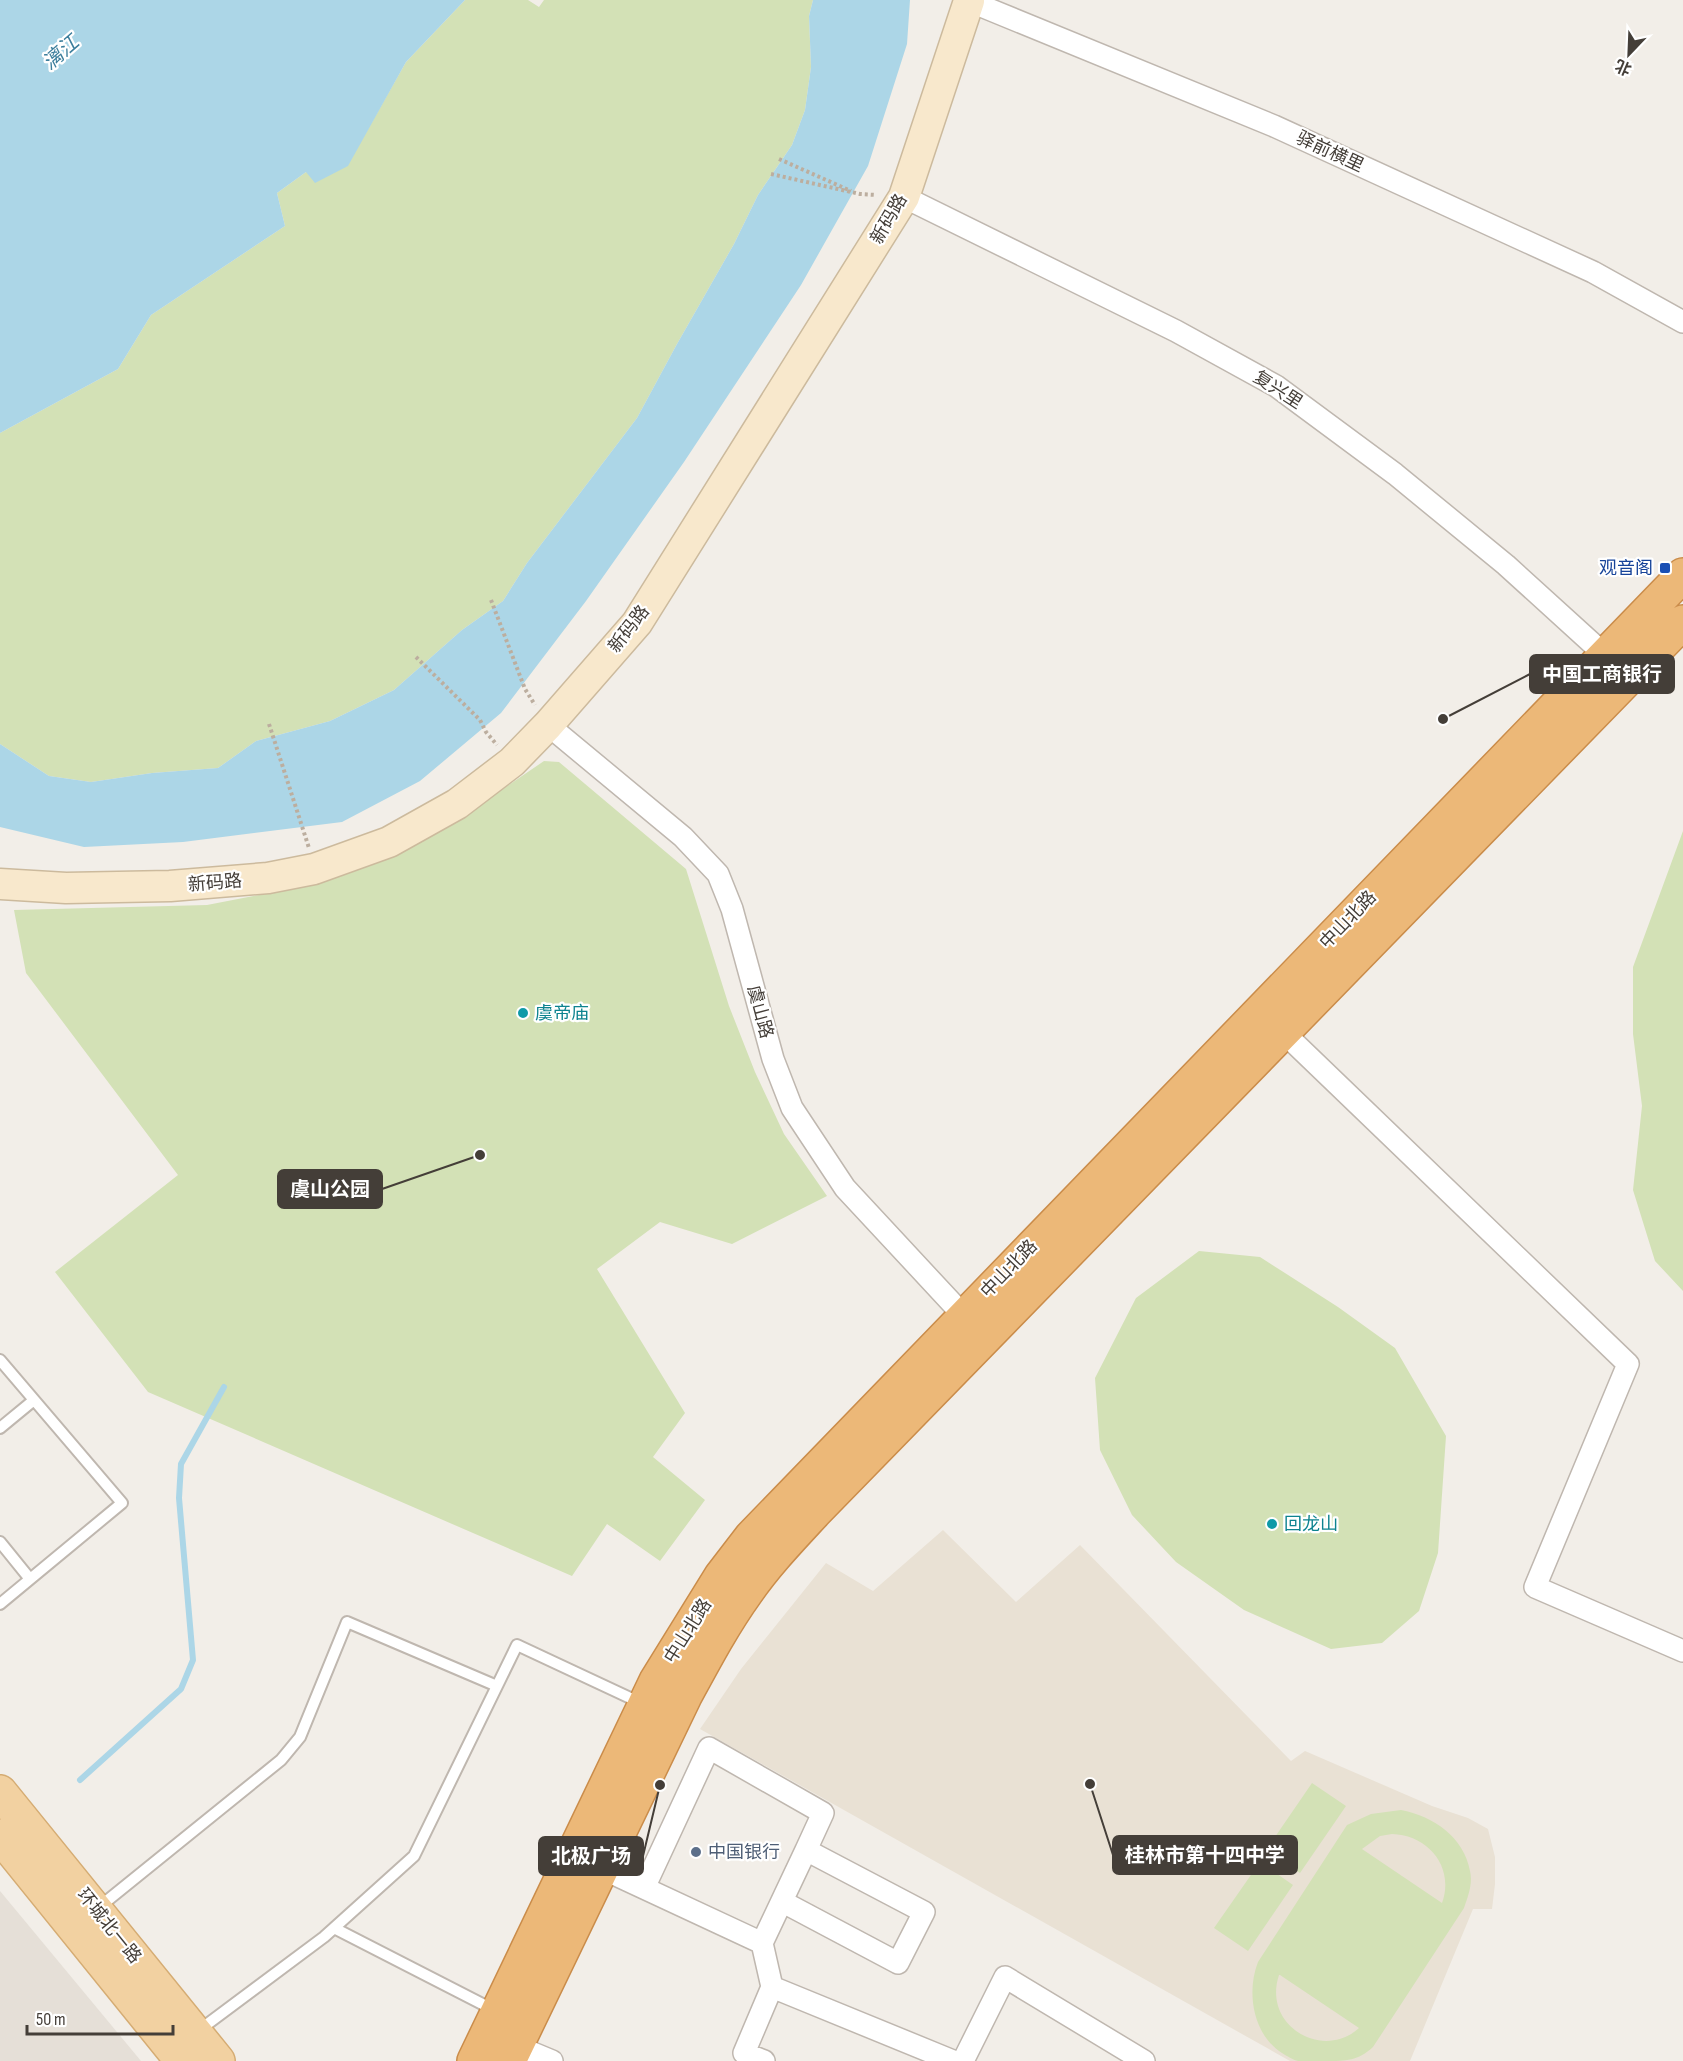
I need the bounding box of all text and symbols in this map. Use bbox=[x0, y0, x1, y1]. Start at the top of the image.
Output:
north arrow bbox=[1599, 24, 1659, 84]
water label: 漓江 bbox=[38, 30, 85, 75]
text: 北 bbox=[1613, 55, 1635, 78]
street label: 驿前横里 bbox=[1293, 127, 1367, 177]
street label: 新码路 bbox=[866, 190, 912, 248]
street label: 复兴里 bbox=[1250, 366, 1306, 414]
place label: 观音阁 bbox=[1599, 558, 1653, 579]
marker: 观音阁 bbox=[1658, 561, 1672, 575]
street label: 新码路 bbox=[604, 601, 654, 657]
callout: 中国工商银行 bbox=[1530, 655, 1674, 693]
text: 中国工商银行 bbox=[1542, 663, 1662, 687]
street label: 新码路 bbox=[187, 870, 243, 896]
street label: 中山北路 bbox=[1315, 887, 1381, 953]
street label: 虞山路 bbox=[743, 983, 777, 1041]
place label: 虞帝庙 bbox=[535, 1003, 589, 1024]
marker: 虞帝庙 bbox=[516, 1006, 530, 1020]
callout: 虞山公园 bbox=[278, 1170, 382, 1208]
text: 虞山公园 bbox=[290, 1178, 370, 1202]
street label: 中山北路 bbox=[976, 1236, 1042, 1302]
place label: 回龙山 bbox=[1284, 1514, 1338, 1535]
marker: 回龙山 bbox=[1265, 1517, 1279, 1531]
street label: 中山北路 bbox=[660, 1595, 716, 1667]
callout: 桂林市第十四中学 bbox=[1113, 1836, 1297, 1874]
callout: 北极广场 bbox=[539, 1837, 643, 1875]
place label: 中国银行 bbox=[708, 1842, 780, 1863]
text: 桂林市第十四中学 bbox=[1125, 1844, 1285, 1868]
text: 北极广场 bbox=[551, 1845, 631, 1869]
marker: 中国银行 bbox=[689, 1845, 703, 1859]
street label: 环城北一路 bbox=[73, 1884, 145, 1968]
scale bar bbox=[27, 1998, 172, 2036]
text: 50 m bbox=[36, 2009, 66, 2030]

